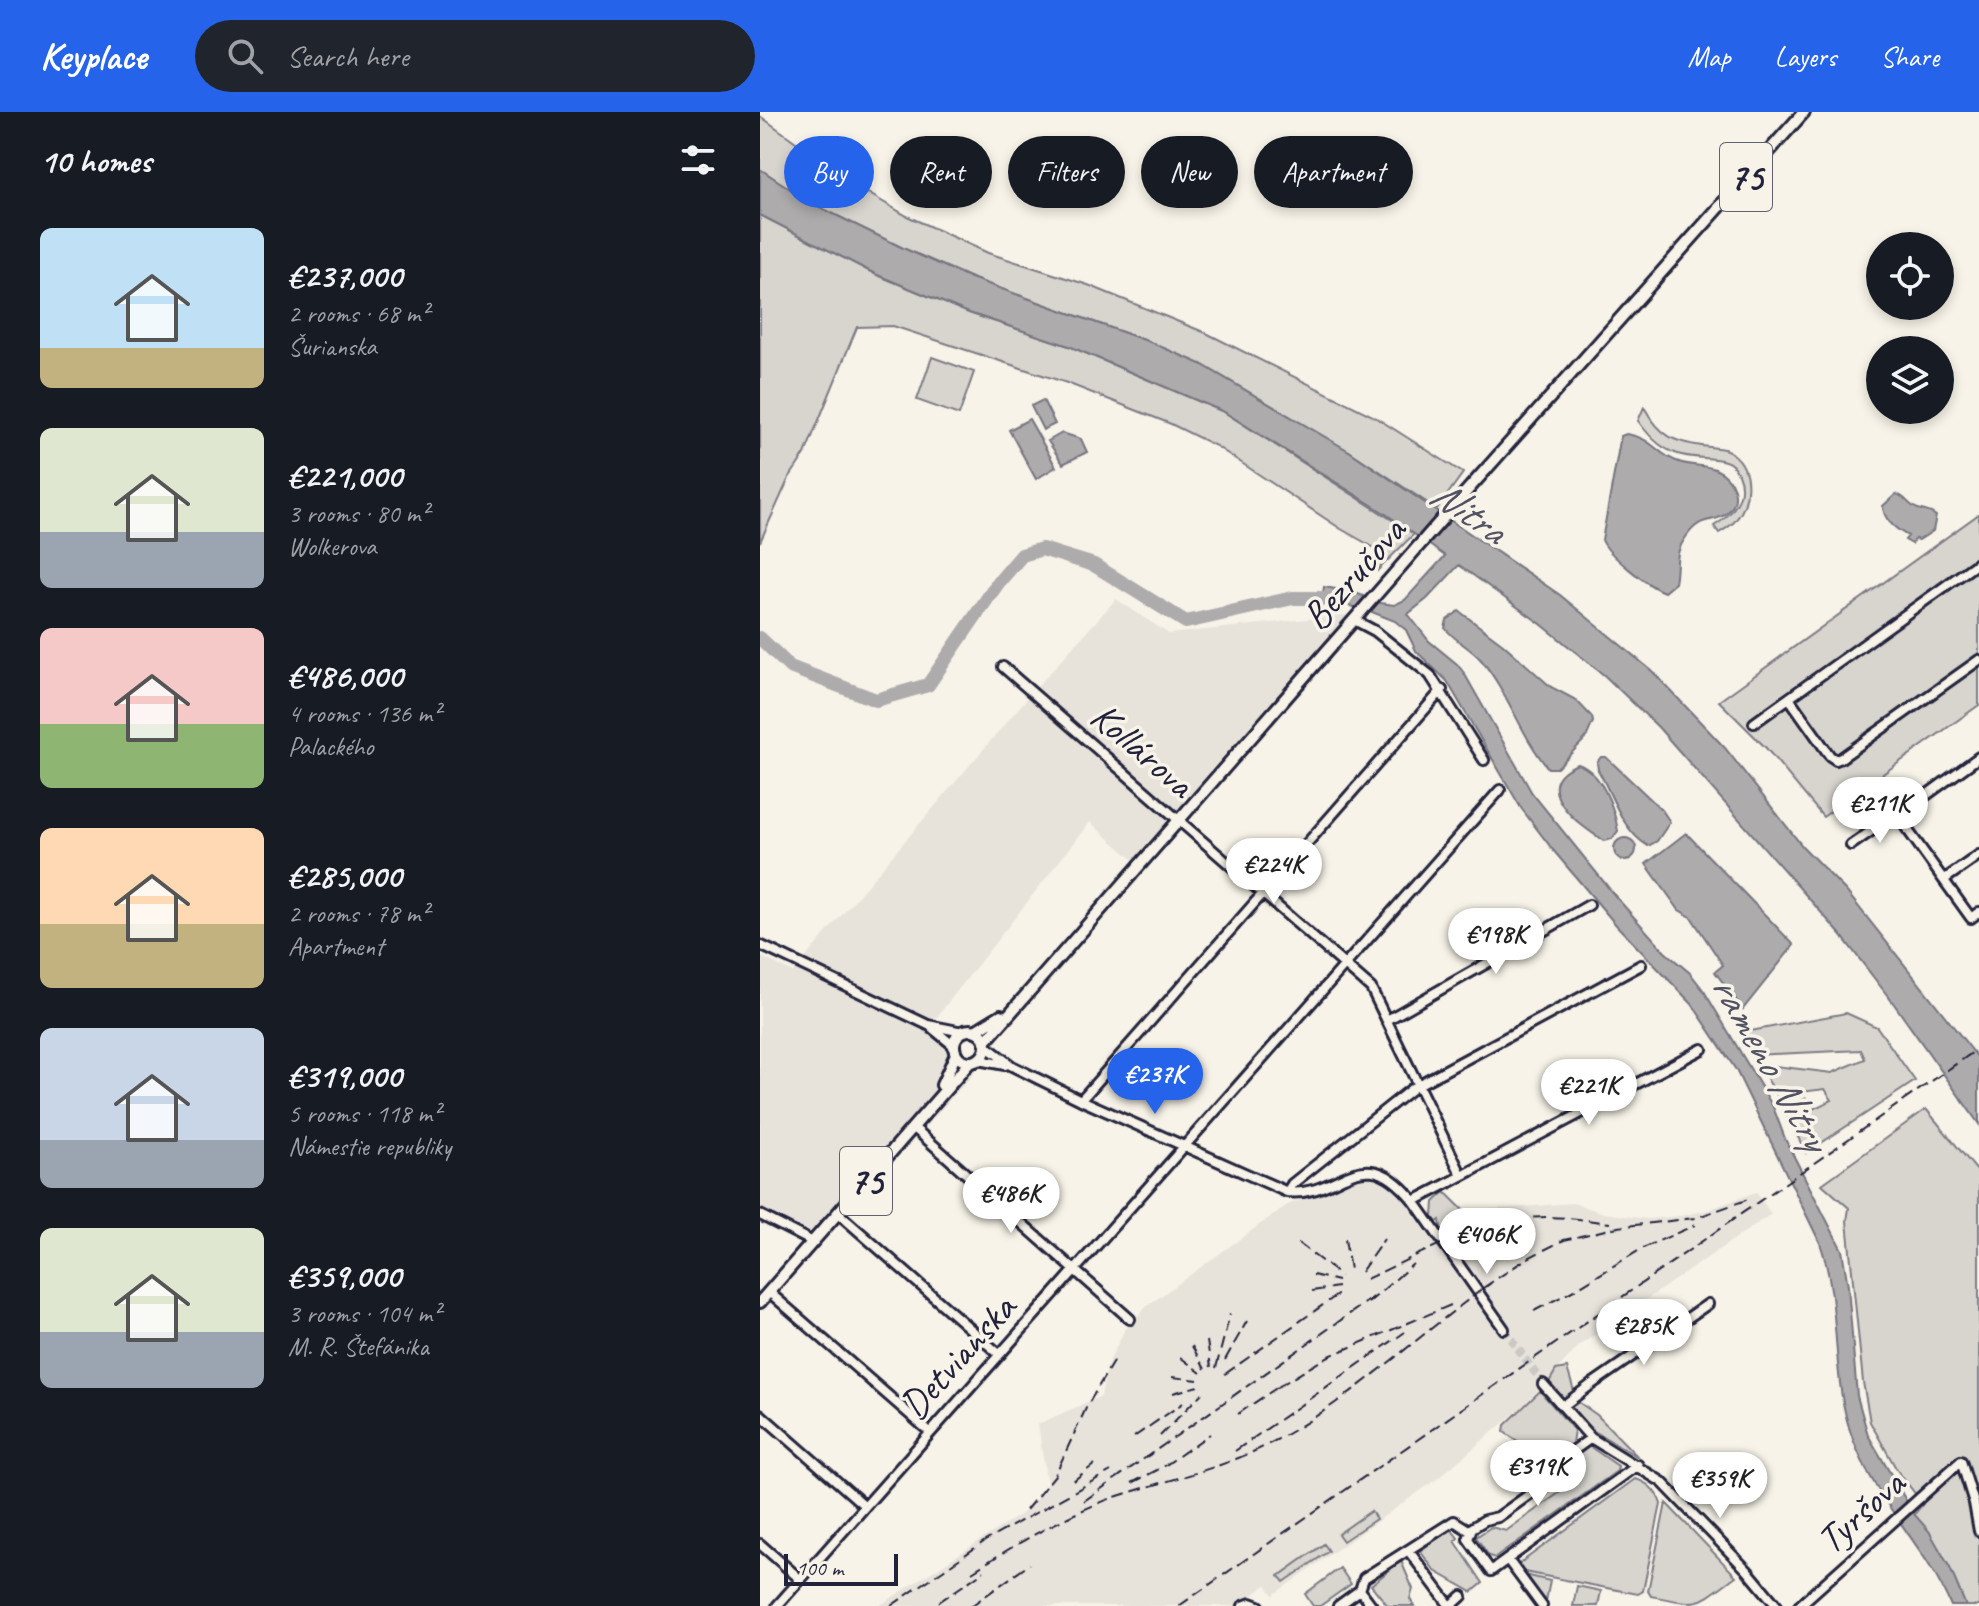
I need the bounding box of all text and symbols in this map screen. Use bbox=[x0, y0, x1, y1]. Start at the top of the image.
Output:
search box bbox=[195, 20, 755, 92]
text: Keyplace bbox=[40, 33, 147, 80]
icon: search bbox=[223, 34, 267, 78]
text: Search here bbox=[287, 37, 409, 75]
text: Map bbox=[1688, 39, 1731, 74]
text: Layers bbox=[1775, 39, 1836, 74]
text: Share bbox=[1880, 39, 1939, 74]
chip: Buy bbox=[784, 136, 874, 208]
chip: Rent bbox=[890, 136, 992, 208]
chip: Filters bbox=[1008, 136, 1125, 208]
chip: New bbox=[1141, 136, 1238, 208]
chip: Apartment bbox=[1254, 136, 1413, 208]
icon: filters bbox=[676, 138, 720, 182]
text: 10 homes bbox=[40, 139, 151, 182]
road number: 75 bbox=[1720, 143, 1772, 211]
map controls bbox=[1866, 232, 1954, 424]
button: locate bbox=[1866, 232, 1954, 320]
text: €237,000 bbox=[288, 254, 402, 297]
icon: home bbox=[104, 260, 200, 356]
text: 2 rooms · 68 m² bbox=[288, 297, 429, 330]
text: Šurianska bbox=[288, 330, 377, 363]
button: layers bbox=[1866, 336, 1954, 424]
text: €221,000 bbox=[288, 454, 402, 497]
icon: home bbox=[104, 460, 200, 556]
water label: Nitra bbox=[1420, 467, 1519, 558]
text: 3 rooms · 80 m² bbox=[288, 497, 429, 530]
street label: Bezručova bbox=[1291, 505, 1418, 640]
text: Wolkerova bbox=[288, 530, 376, 563]
text: €486,000 bbox=[288, 654, 403, 697]
icon: home bbox=[104, 660, 200, 756]
street label: Kollárova bbox=[1080, 691, 1207, 810]
text: 4 rooms · 136 m² bbox=[288, 697, 440, 730]
text: Palackého bbox=[288, 730, 374, 763]
pin: €211K bbox=[1824, 777, 1936, 845]
text: €211K bbox=[1850, 786, 1910, 819]
pin: €224K bbox=[1218, 838, 1330, 906]
text: €224K bbox=[1244, 847, 1304, 880]
text: €285,000 bbox=[288, 854, 401, 897]
icon: home bbox=[104, 860, 200, 956]
text: 2 rooms · 78 m² bbox=[288, 897, 429, 930]
pin: €198K bbox=[1440, 908, 1552, 976]
text: €198K bbox=[1466, 917, 1526, 950]
text: Apartment bbox=[288, 930, 384, 963]
water label: rameno Nitry bbox=[1698, 965, 1844, 1165]
pin: €237K bbox=[1099, 1048, 1211, 1116]
text: €319,000 bbox=[288, 1054, 401, 1097]
text: €237K bbox=[1125, 1057, 1185, 1090]
pin: €221K bbox=[1533, 1059, 1645, 1127]
icon: home bbox=[104, 1060, 200, 1156]
text: €221K bbox=[1559, 1068, 1619, 1101]
text: 5 rooms · 118 m² bbox=[288, 1097, 440, 1130]
text: Námestie republiky bbox=[288, 1130, 451, 1163]
road number: 75 bbox=[840, 1147, 892, 1215]
pin: €486K bbox=[955, 1167, 1067, 1235]
text: €486K bbox=[981, 1176, 1041, 1209]
pin: €406K bbox=[1431, 1208, 1543, 1276]
text: €406K bbox=[1457, 1217, 1517, 1250]
text: €359,000 bbox=[288, 1254, 401, 1297]
icon: home bbox=[104, 1260, 200, 1356]
street label: Detvianska bbox=[889, 1282, 1028, 1429]
text: 3 rooms · 104 m² bbox=[288, 1297, 440, 1330]
pin: €285K bbox=[1588, 1299, 1700, 1367]
text: €285K bbox=[1614, 1308, 1674, 1341]
text: M. R. Štefánika bbox=[288, 1330, 429, 1363]
pin: €319K bbox=[1482, 1440, 1594, 1508]
text: €319K bbox=[1508, 1449, 1568, 1482]
pin: €359K bbox=[1664, 1452, 1776, 1520]
street label: Tyršova bbox=[1806, 1457, 1917, 1564]
text: €359K bbox=[1690, 1461, 1750, 1494]
scale bar bbox=[784, 1550, 898, 1586]
text: 100 m bbox=[796, 1554, 843, 1582]

